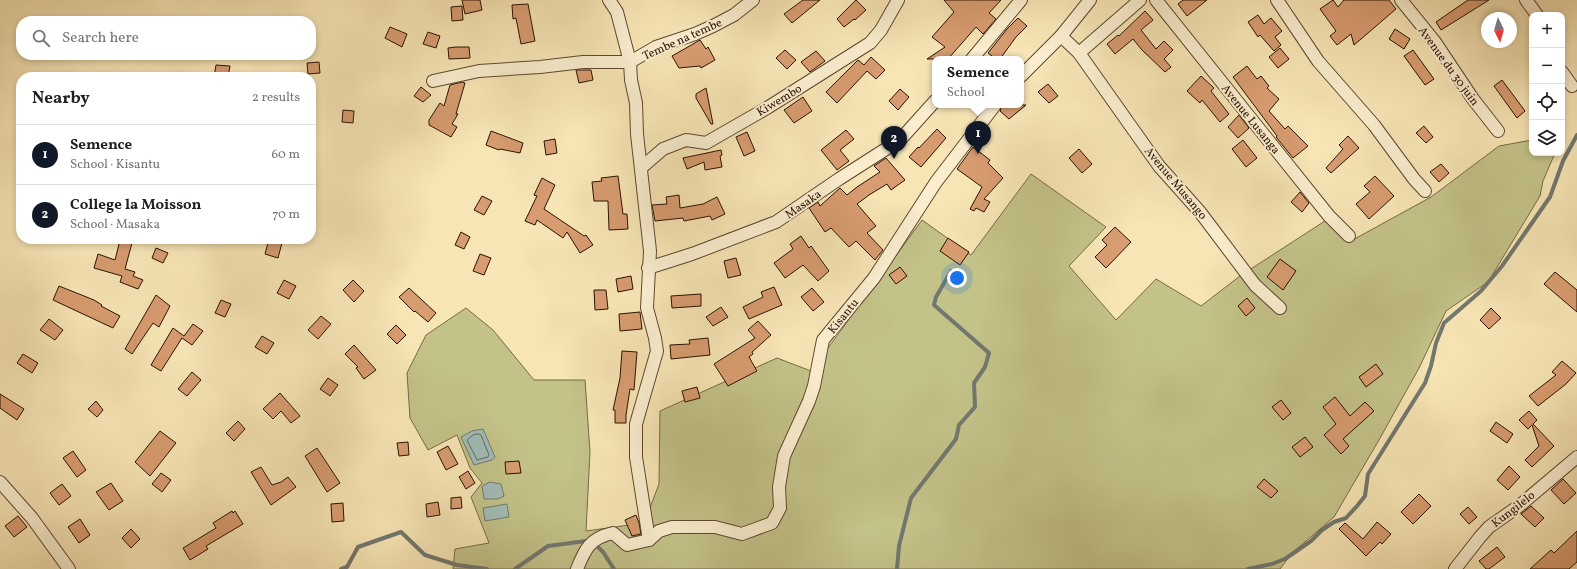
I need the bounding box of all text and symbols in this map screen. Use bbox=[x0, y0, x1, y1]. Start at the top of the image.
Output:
north arrow bbox=[1481, 12, 1517, 48]
map controls bbox=[1529, 12, 1565, 156]
button: + bbox=[1529, 12, 1565, 48]
street label: Tembe na tembe bbox=[640, 15, 725, 65]
search box bbox=[16, 16, 316, 60]
street label: Avenue du 30 juin bbox=[1414, 24, 1482, 109]
icon: search bbox=[30, 27, 52, 49]
text: Search here bbox=[62, 28, 139, 49]
button: − bbox=[1529, 48, 1565, 84]
popup bbox=[932, 56, 1024, 108]
text: Semence bbox=[947, 63, 1009, 84]
street label: Kiwembo bbox=[754, 81, 805, 121]
street label: Avenue Lusanga bbox=[1217, 81, 1283, 158]
text: School bbox=[947, 84, 985, 102]
button: locate bbox=[1529, 84, 1565, 120]
text: Nearby bbox=[32, 87, 90, 110]
text: 2 results bbox=[252, 89, 300, 107]
button: layers bbox=[1529, 120, 1565, 156]
pin: 1 bbox=[965, 121, 991, 154]
pin: 2 bbox=[881, 126, 907, 159]
text: Semence bbox=[70, 135, 132, 156]
street label: Avenue Musango bbox=[1140, 144, 1210, 223]
text: 1 bbox=[42, 146, 48, 164]
text: 60 m bbox=[272, 146, 300, 164]
text: School · Kisantu bbox=[70, 156, 160, 174]
street label: Masaka bbox=[782, 187, 825, 223]
text: College la Moisson bbox=[70, 195, 201, 216]
text: 2 bbox=[42, 206, 48, 224]
text: 70 m bbox=[272, 206, 300, 224]
text: School · Masaka bbox=[70, 216, 160, 234]
your location bbox=[947, 268, 967, 288]
street label: Kisantu bbox=[825, 295, 863, 338]
street label: Kungilelo bbox=[1489, 488, 1539, 532]

